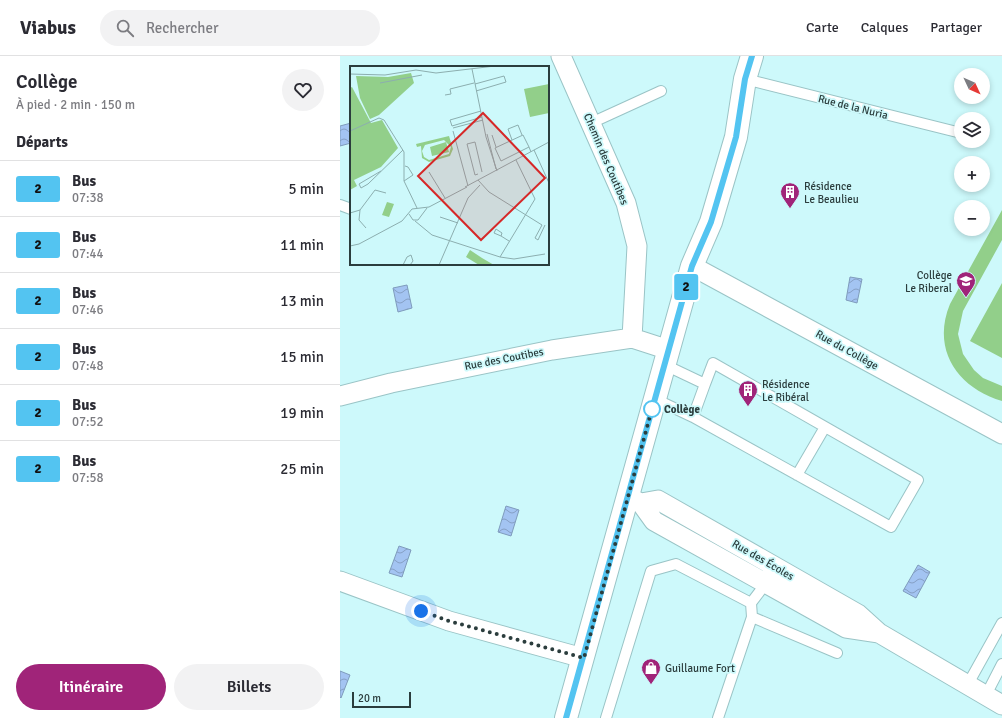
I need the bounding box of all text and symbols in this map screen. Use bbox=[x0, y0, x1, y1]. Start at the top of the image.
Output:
search box bbox=[100, 10, 380, 46]
text: Viabus bbox=[20, 16, 76, 40]
icon: search bbox=[114, 17, 136, 39]
text: Rechercher bbox=[146, 19, 219, 37]
text: Carte bbox=[806, 19, 839, 36]
text: Calques bbox=[861, 19, 908, 36]
text: Partager bbox=[930, 19, 982, 36]
inset map bbox=[350, 66, 549, 265]
north arrow bbox=[954, 68, 990, 104]
map controls bbox=[954, 68, 990, 236]
button: heart bbox=[282, 69, 324, 111]
text: Collège bbox=[16, 70, 78, 94]
street label: Rue de la Nuria bbox=[817, 92, 890, 122]
text: À pied · 2 min · 150 m bbox=[16, 97, 135, 113]
street label: Chemin des Coutibes bbox=[581, 111, 631, 207]
button: layers bbox=[954, 112, 990, 148]
text: Départs bbox=[16, 133, 68, 151]
button: + bbox=[954, 156, 990, 192]
text: Bus bbox=[72, 172, 96, 190]
text: 2 bbox=[34, 180, 42, 197]
text: 5 min bbox=[288, 180, 324, 198]
place label: Résidence Le Beaulieu bbox=[804, 180, 859, 206]
building icon: Résidence Le Beaulieu bbox=[779, 181, 801, 209]
text: 07:38 bbox=[72, 190, 104, 206]
button: − bbox=[954, 200, 990, 236]
text: Bus bbox=[72, 228, 96, 246]
text: 2 bbox=[34, 236, 42, 253]
text: 11 min bbox=[280, 236, 324, 254]
text: 07:44 bbox=[72, 246, 104, 262]
place label: Collège Le Riberal bbox=[905, 269, 952, 295]
school or university icon: Collège Le Riberal bbox=[955, 270, 977, 298]
line badge: 2 bbox=[673, 274, 699, 300]
text: 2 bbox=[682, 278, 690, 295]
text: Bus bbox=[72, 284, 96, 302]
text: 2 bbox=[34, 292, 42, 309]
text: 13 min bbox=[280, 292, 324, 310]
text: 07:46 bbox=[72, 302, 104, 318]
street label: Rue du Collège bbox=[813, 327, 881, 373]
text: Bus bbox=[72, 340, 96, 358]
street label: Rue des Coutibes bbox=[463, 345, 545, 373]
text: 2 bbox=[34, 348, 42, 365]
text: 15 min bbox=[280, 348, 324, 366]
text: 07:48 bbox=[72, 358, 104, 374]
place label: Résidence Le Ribéral bbox=[762, 378, 810, 404]
building icon: Résidence Le Ribéral bbox=[737, 379, 759, 407]
text: Bus bbox=[72, 396, 96, 414]
marker: Collège bbox=[643, 400, 661, 418]
place label: Collège bbox=[664, 403, 700, 416]
text: 2 bbox=[34, 404, 42, 421]
text: 19 min bbox=[280, 404, 324, 422]
text: 07:52 bbox=[72, 414, 104, 430]
text: Bus bbox=[72, 452, 96, 470]
text: 2 bbox=[34, 460, 42, 477]
text: 25 min bbox=[280, 460, 324, 478]
text: 07:58 bbox=[72, 470, 104, 486]
street label: Rue des Écoles bbox=[730, 536, 797, 583]
your location bbox=[411, 601, 431, 621]
shop icon: Guillaume Fort bbox=[640, 657, 662, 685]
place label: Guillaume Fort bbox=[665, 662, 735, 675]
button: Itinéraire bbox=[16, 664, 166, 710]
button: Billets bbox=[174, 664, 324, 710]
scale bar bbox=[352, 690, 411, 709]
text: 20 m bbox=[358, 692, 381, 705]

